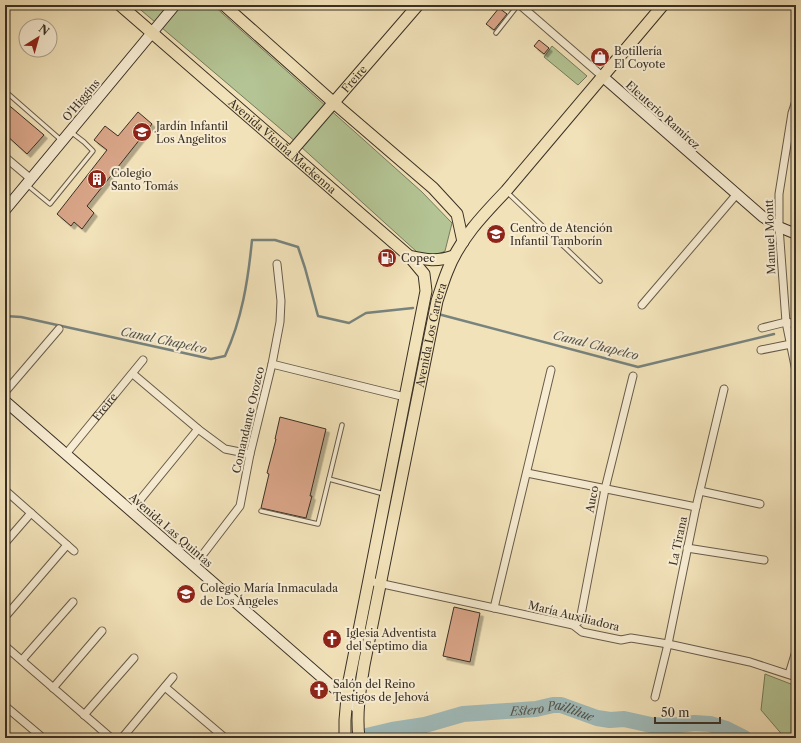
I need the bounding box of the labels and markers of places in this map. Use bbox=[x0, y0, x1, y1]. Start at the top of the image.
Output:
place label: Botillería El Coyote bbox=[614, 44, 665, 71]
shop icon: Botillería El Coyote bbox=[589, 46, 611, 68]
place label: Jardín Infantil Los Angelitos bbox=[154, 119, 229, 146]
school or university icon: Jardín Infantil Los Angelitos bbox=[131, 121, 153, 143]
place label: Colegio Santo Tomás bbox=[111, 166, 178, 193]
building icon: Colegio Santo Tomás bbox=[86, 168, 108, 190]
place label: Centro de Atención Infantil Tamborín bbox=[510, 221, 613, 248]
school or university icon: Centro de Atención Infantil Tamborín bbox=[485, 223, 507, 245]
fuel station icon: Copec bbox=[376, 247, 398, 269]
place label: Copec bbox=[401, 251, 435, 265]
place label: Colegio María Inmaculada de Los Ángeles bbox=[200, 581, 338, 608]
school or university icon: Colegio María Inmaculada de Los Ángeles bbox=[175, 583, 197, 605]
place label: Iglesia Adventista del Septimo dia bbox=[346, 626, 437, 653]
church icon: Iglesia Adventista del Septimo dia bbox=[321, 628, 343, 650]
place label: Salón del Reino Testigos de Jehová bbox=[333, 677, 429, 704]
church icon: Salón del Reino Testigos de Jehová bbox=[308, 679, 330, 701]

